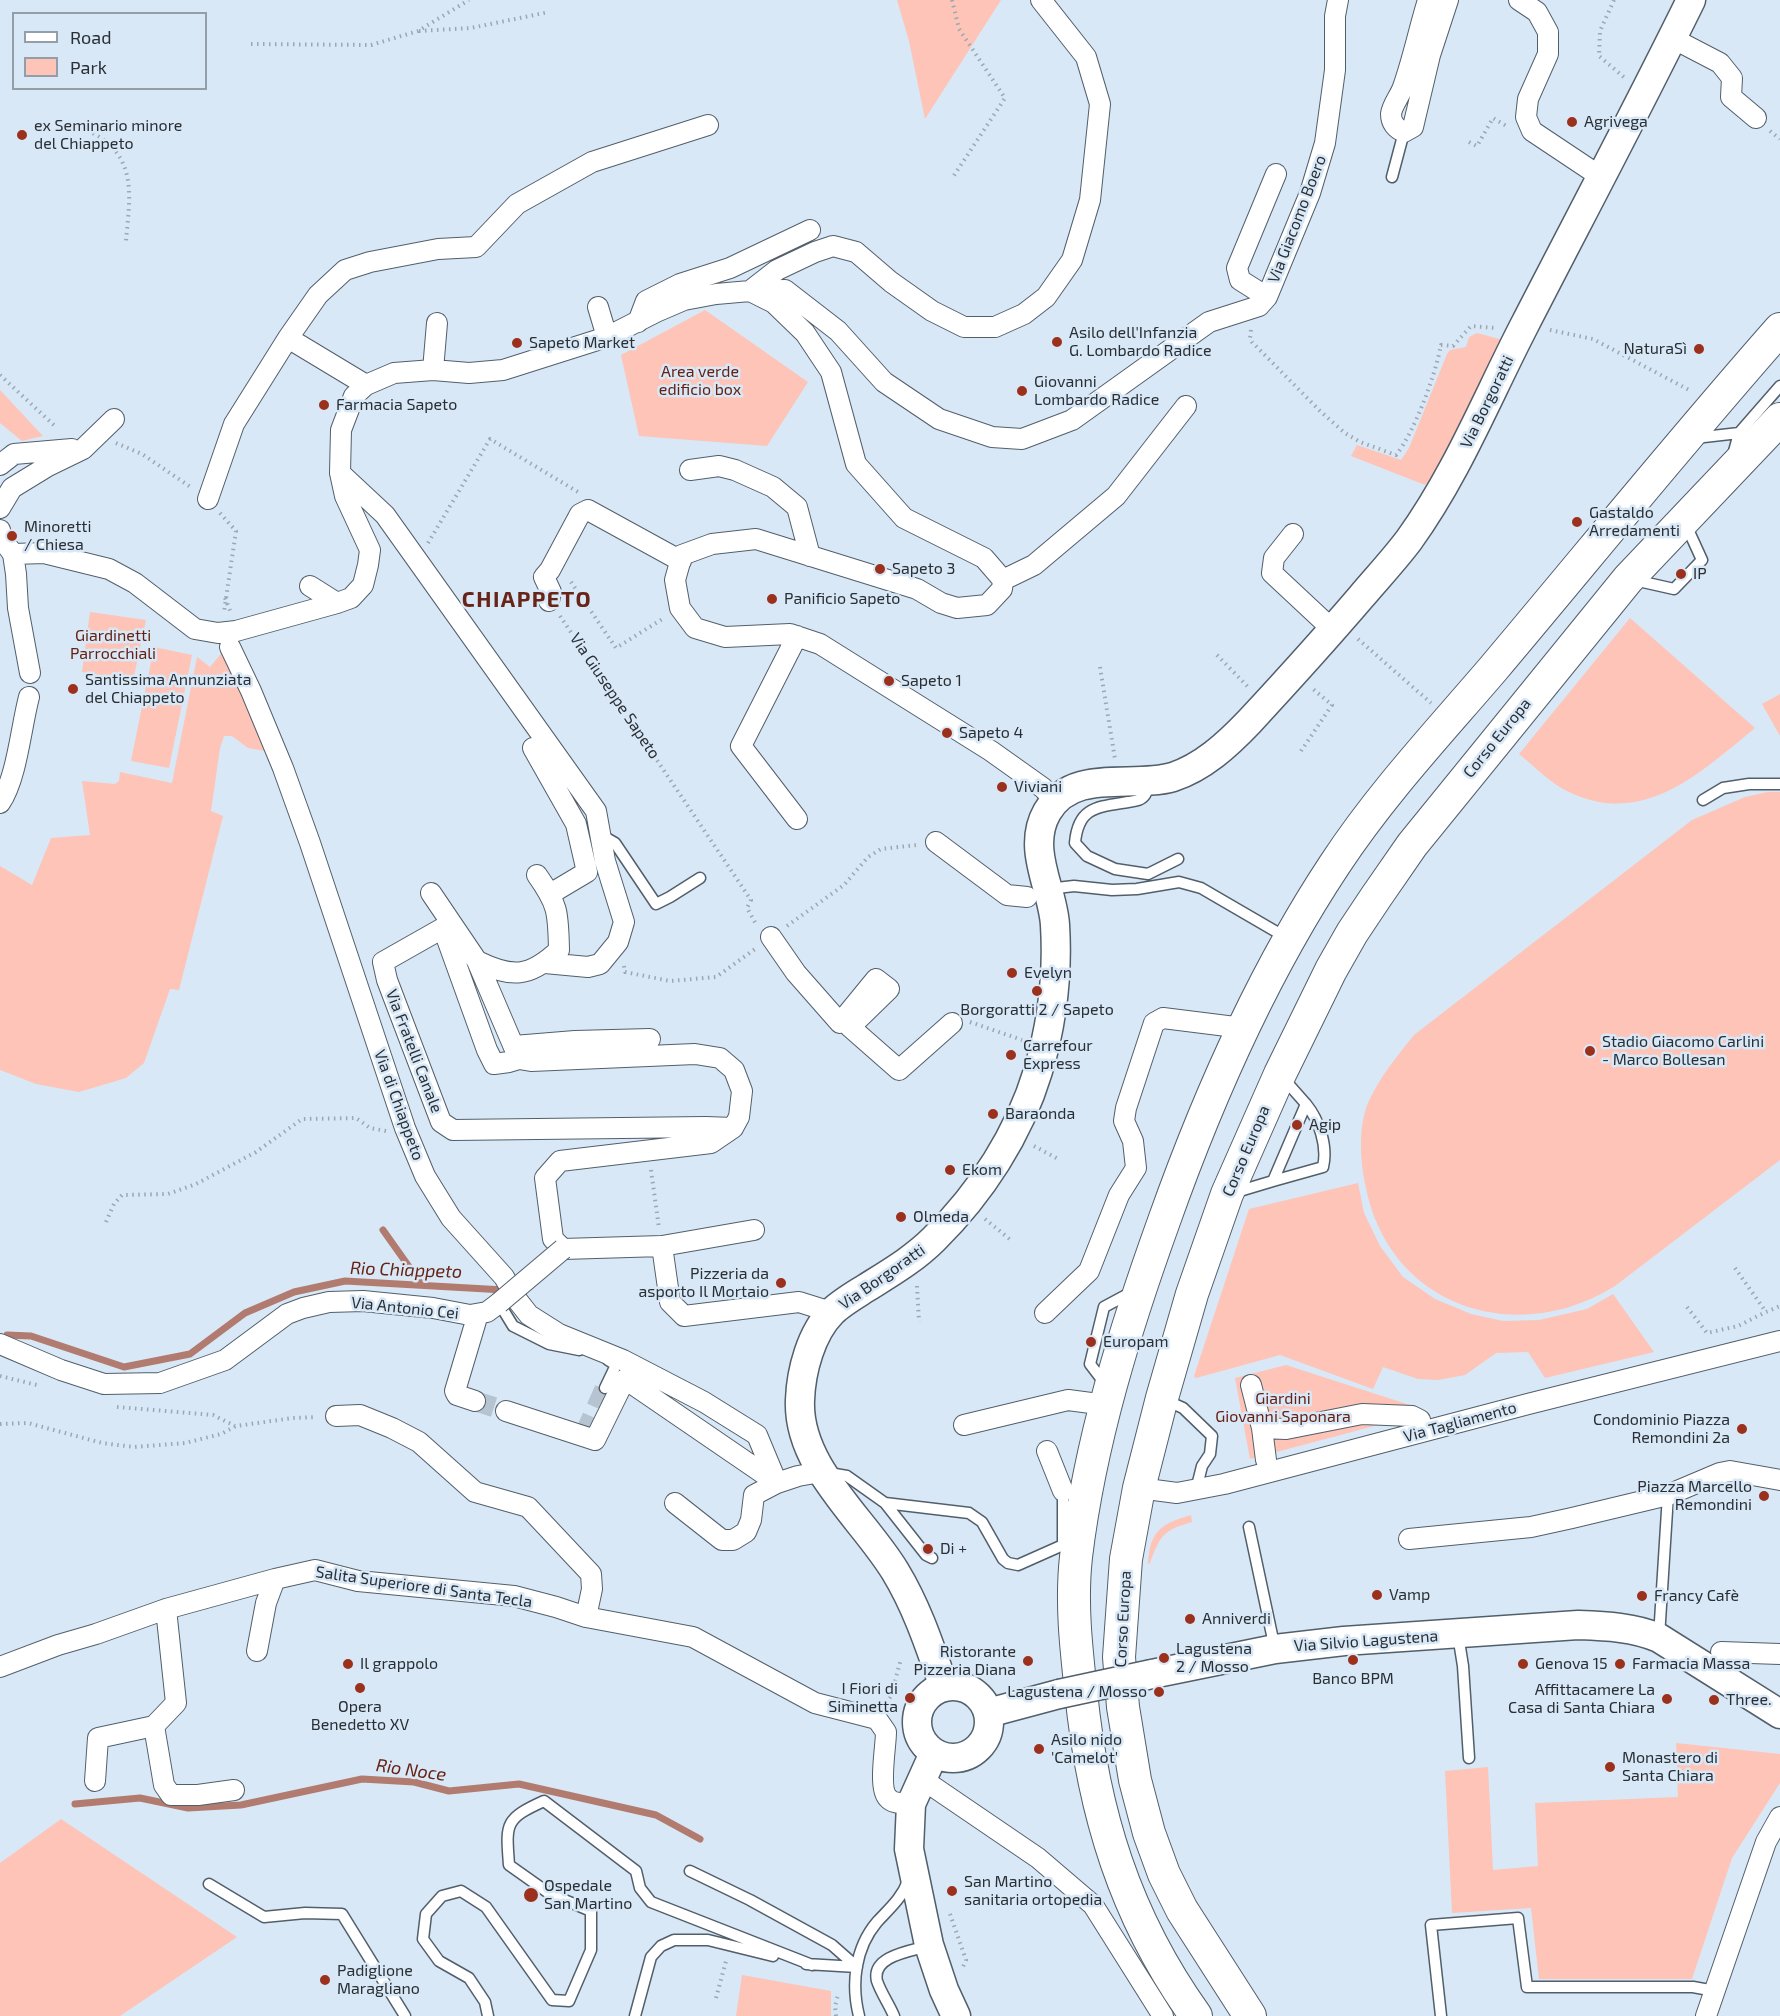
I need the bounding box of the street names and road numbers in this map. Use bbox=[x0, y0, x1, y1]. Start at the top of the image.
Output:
street label: Via Giacomo Boero bbox=[1264, 152, 1330, 286]
street label: Via Borgoratti bbox=[1456, 353, 1518, 451]
street label: Via Giuseppe Sapeto bbox=[566, 630, 664, 762]
street label: Corso Europa bbox=[1459, 694, 1535, 782]
street label: Via Fratelli Canale bbox=[382, 987, 446, 1115]
street label: Via di Chiappeto bbox=[370, 1047, 428, 1163]
street label: Corso Europa bbox=[1218, 1103, 1274, 1199]
street label: Via Borgoratti bbox=[835, 1240, 929, 1314]
street label: Via Antonio Cei bbox=[350, 1293, 460, 1323]
street label: Via Tagliamento bbox=[1401, 1398, 1519, 1446]
street label: Salita Superiore di Santa Tecla bbox=[315, 1562, 533, 1612]
street label: Corso Europa bbox=[1111, 1570, 1135, 1668]
street label: Via Silvio Lagustena bbox=[1293, 1626, 1439, 1656]

